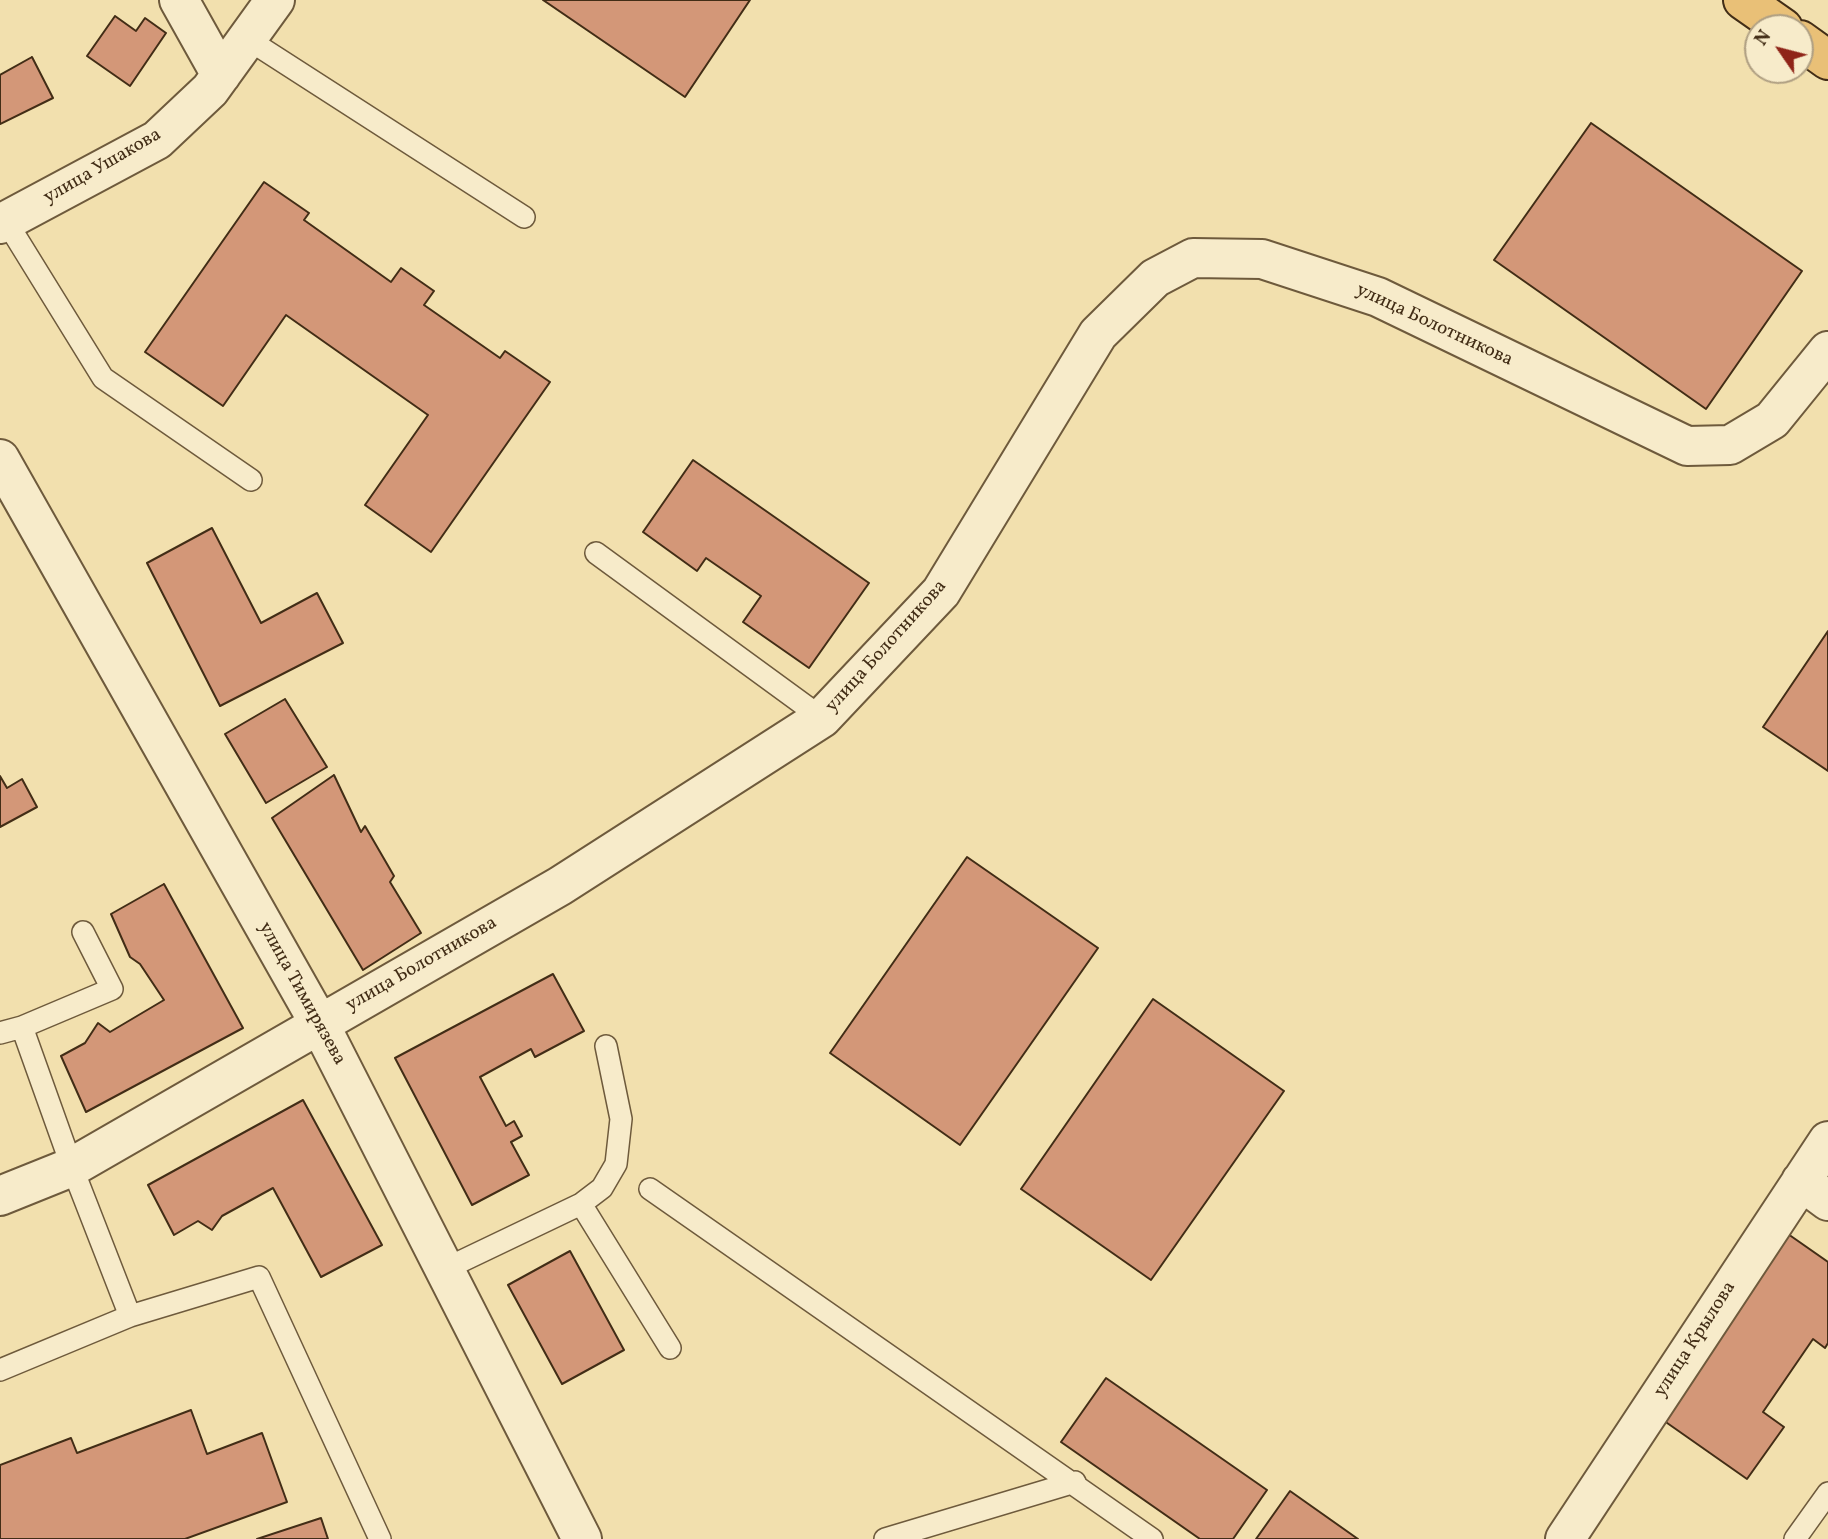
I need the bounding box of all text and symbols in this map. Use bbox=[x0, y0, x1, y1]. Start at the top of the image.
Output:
north arrow bbox=[1744, 14, 1814, 84]
text: N bbox=[1749, 25, 1778, 51]
street label: улица Ушакова bbox=[40, 124, 166, 210]
street label: улица Болотникова bbox=[1352, 280, 1516, 372]
street label: улица Болотникова bbox=[821, 576, 953, 718]
street label: улица Болотникова bbox=[342, 912, 502, 1018]
street label: улица Тимирязева bbox=[252, 918, 350, 1070]
street label: улица Крылова bbox=[1650, 1278, 1742, 1402]

